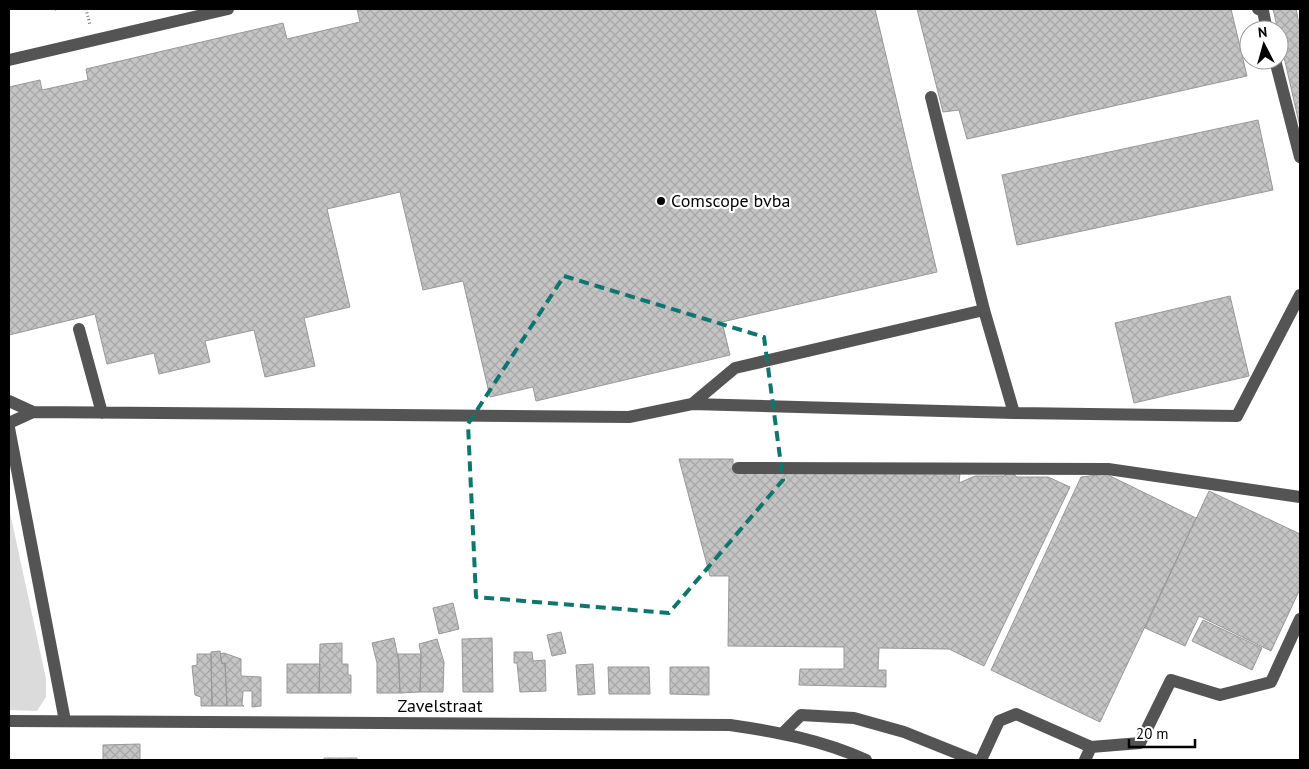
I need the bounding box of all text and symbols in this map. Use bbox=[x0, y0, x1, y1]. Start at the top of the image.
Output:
north arrow bbox=[1239, 20, 1289, 70]
text: N bbox=[1257, 23, 1268, 42]
place label: Comscope bvba bbox=[671, 189, 790, 212]
marker: Comscope bvba bbox=[655, 195, 667, 207]
street label: Zavelstraat bbox=[398, 694, 482, 717]
scale bar bbox=[1129, 716, 1195, 748]
text: 20 m bbox=[1136, 724, 1169, 743]

